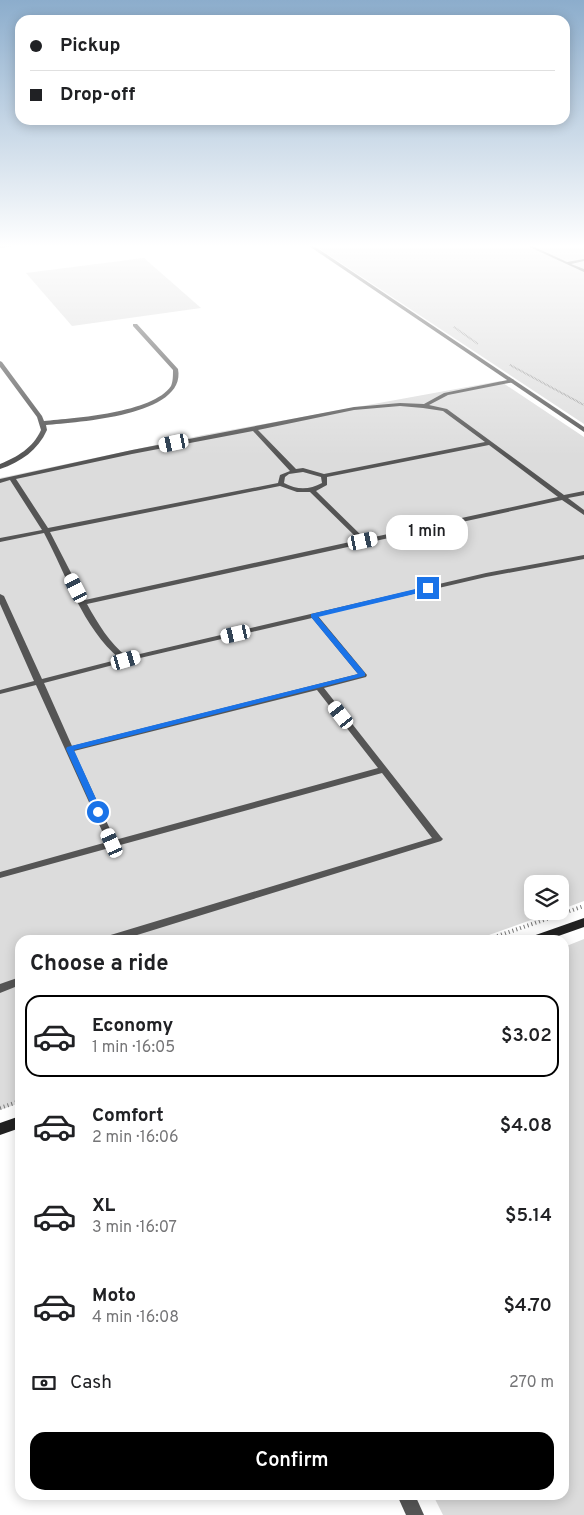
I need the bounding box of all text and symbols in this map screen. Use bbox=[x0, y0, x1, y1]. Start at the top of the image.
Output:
text: Pickup bbox=[60, 34, 120, 58]
text: Drop-off bbox=[60, 83, 135, 107]
car bbox=[157, 433, 190, 453]
callout: 1 min bbox=[387, 516, 469, 550]
text: 1 min bbox=[408, 522, 446, 542]
car bbox=[346, 531, 379, 551]
car bbox=[62, 571, 89, 605]
route end bbox=[417, 577, 439, 599]
car bbox=[219, 623, 252, 645]
car bbox=[109, 649, 142, 671]
car bbox=[325, 699, 356, 731]
route start bbox=[87, 801, 109, 823]
car bbox=[99, 826, 124, 860]
map controls bbox=[524, 875, 569, 920]
button: layers bbox=[524, 875, 569, 920]
text: Choose a ride bbox=[30, 951, 168, 978]
icon: car bbox=[32, 1014, 77, 1059]
text: Economy bbox=[92, 1014, 173, 1038]
text: $3.02 bbox=[501, 1024, 552, 1048]
text: 1 min · 16:05 bbox=[92, 1038, 175, 1058]
icon: car bbox=[32, 1104, 77, 1149]
text: Comfort bbox=[92, 1104, 164, 1128]
text: $4.08 bbox=[500, 1114, 552, 1138]
text: 2 min · 16:06 bbox=[92, 1128, 179, 1148]
icon: car bbox=[32, 1194, 77, 1239]
text: XL bbox=[92, 1194, 115, 1218]
text: $5.14 bbox=[505, 1204, 552, 1228]
text: 3 min · 16:07 bbox=[92, 1218, 177, 1238]
icon: car bbox=[32, 1284, 77, 1329]
text: Moto bbox=[92, 1284, 136, 1308]
text: $4.70 bbox=[503, 1294, 552, 1318]
text: 4 min · 16:08 bbox=[92, 1308, 179, 1328]
icon: cash bbox=[30, 1369, 58, 1397]
text: Cash bbox=[70, 1371, 112, 1395]
text: 270 m bbox=[509, 1373, 554, 1393]
button: Confirm bbox=[30, 1432, 554, 1490]

